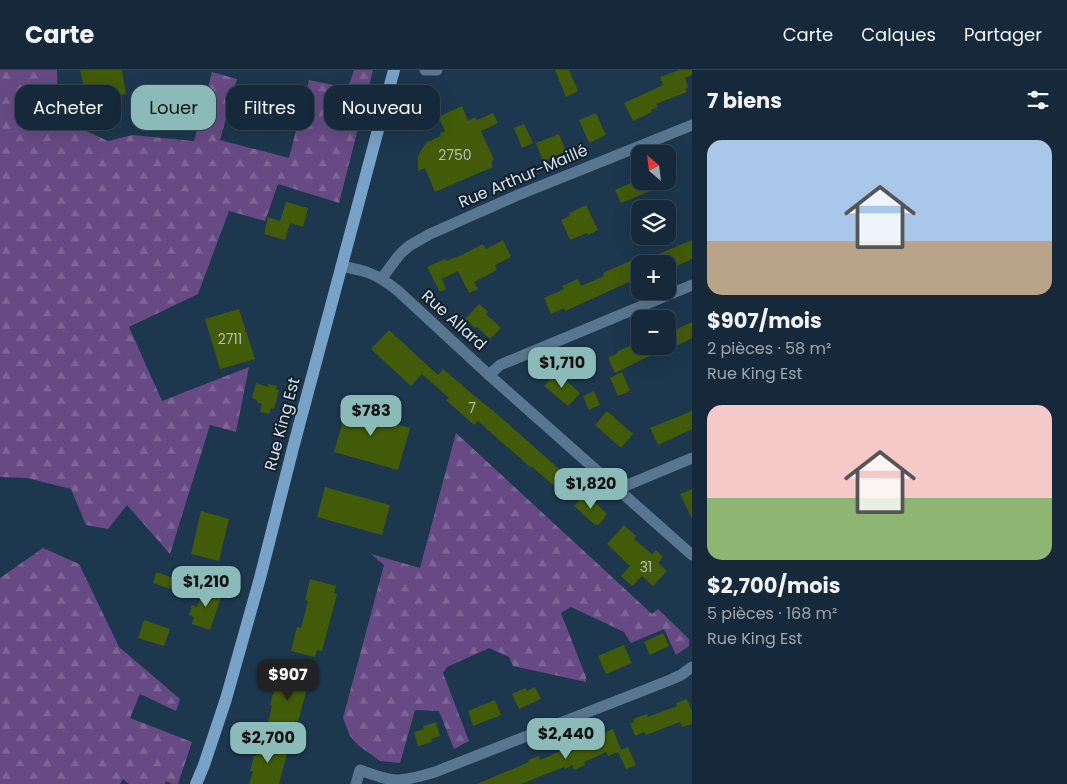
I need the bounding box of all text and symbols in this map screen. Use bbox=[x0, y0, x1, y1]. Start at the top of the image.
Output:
text: Carte bbox=[25, 18, 94, 51]
text: Carte bbox=[783, 22, 833, 47]
text: Calques bbox=[861, 22, 936, 47]
text: Partager bbox=[964, 22, 1042, 47]
chip: Acheter bbox=[15, 85, 121, 130]
chip: Louer bbox=[131, 85, 216, 130]
chip: Filtres bbox=[226, 85, 314, 130]
chip: Nouveau bbox=[324, 85, 440, 130]
text: 7 biens bbox=[707, 86, 782, 115]
icon: filters bbox=[1024, 86, 1052, 114]
street label: Rue Arthur-Maillé bbox=[455, 138, 591, 214]
house number: 2750 bbox=[438, 145, 472, 165]
north arrow bbox=[631, 145, 676, 190]
map controls bbox=[631, 145, 676, 355]
icon: home bbox=[835, 172, 925, 262]
button: layers bbox=[631, 200, 676, 245]
button: + bbox=[631, 255, 676, 300]
street label: Rue Allard bbox=[416, 285, 492, 355]
text: $907/mois bbox=[707, 306, 822, 335]
button: − bbox=[631, 310, 676, 355]
house number: 2711 bbox=[218, 329, 242, 349]
text: 2 pièces · 58 m² bbox=[707, 337, 831, 360]
pin: $1,710 bbox=[521, 346, 603, 389]
text: $1,710 bbox=[539, 351, 585, 374]
text: Rue King Est bbox=[707, 362, 802, 385]
street label: Rue King Est bbox=[259, 375, 305, 473]
pin: $783 bbox=[341, 394, 401, 437]
house number: 7 bbox=[468, 398, 476, 418]
text: $783 bbox=[351, 399, 391, 422]
icon: home bbox=[835, 437, 925, 527]
pin: $1,820 bbox=[550, 468, 632, 510]
text: $1,820 bbox=[565, 472, 617, 495]
house number: 31 bbox=[640, 557, 652, 577]
pin: $1,210 bbox=[165, 566, 247, 608]
text: $1,210 bbox=[183, 570, 229, 593]
text: $2,700/mois bbox=[707, 571, 841, 600]
text: 5 pièces · 168 m² bbox=[707, 602, 837, 625]
text: Rue King Est bbox=[707, 627, 802, 650]
pin: $907 bbox=[258, 658, 318, 701]
text: $907 bbox=[268, 663, 308, 686]
pin: $2,440 bbox=[525, 718, 607, 760]
pin: $2,700 bbox=[227, 722, 309, 764]
text: $2,440 bbox=[538, 722, 594, 745]
text: $2,700 bbox=[241, 726, 295, 749]

